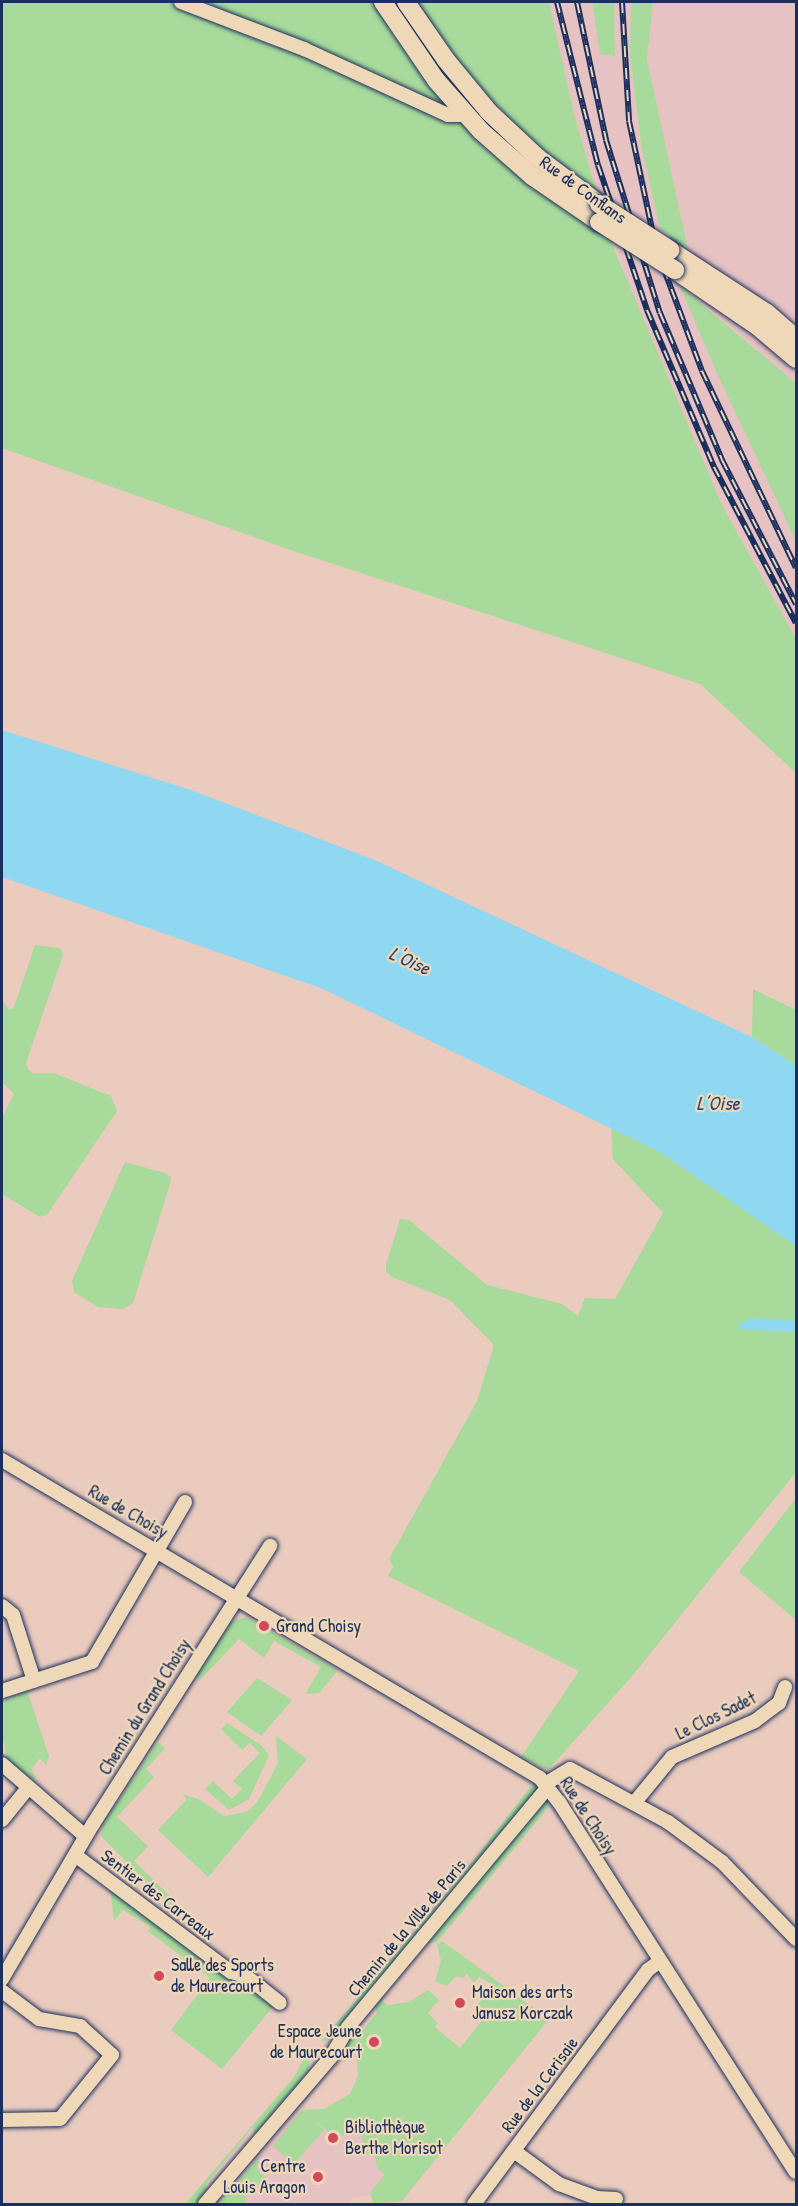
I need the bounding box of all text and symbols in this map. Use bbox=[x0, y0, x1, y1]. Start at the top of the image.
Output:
street label: Rue de Conflans bbox=[536, 151, 630, 229]
water label: L'Oise bbox=[386, 941, 434, 979]
water label: L’Oise bbox=[696, 1090, 740, 1114]
street label: Rue de Choisy bbox=[84, 1481, 172, 1543]
place label: Grand Choisy bbox=[276, 1615, 361, 1637]
marker: Grand Choisy bbox=[257, 1619, 271, 1633]
street label: Chemin du Grand Choisy bbox=[94, 1635, 196, 1779]
street label: Le Clos Sadet bbox=[672, 1687, 760, 1745]
street label: Rue de Choisy bbox=[555, 1773, 621, 1859]
street label: Sentier des Carreaux bbox=[97, 1845, 219, 1945]
street label: Chemin de la Ville de Paris bbox=[343, 1855, 471, 2001]
place label: Salle des Sports de Maurecourt bbox=[171, 1955, 274, 1998]
marker: Salle des Sports de Maurecourt bbox=[152, 1969, 166, 1983]
place label: Maison des arts Janusz Korczak bbox=[472, 1982, 573, 2024]
marker: Maison des arts Janusz Korczak bbox=[453, 1996, 467, 2010]
place label: Espace Jeune de Maurecourt bbox=[270, 2021, 362, 2064]
street label: Rue de la Cerisaie bbox=[497, 2033, 583, 2137]
marker: Espace Jeune de Maurecourt bbox=[367, 2035, 381, 2049]
place label: Bibliothèque Berthe Morisot bbox=[345, 2117, 443, 2160]
marker: Bibliothèque Berthe Morisot bbox=[326, 2131, 340, 2145]
place label: Centre Louis Aragon bbox=[224, 2156, 306, 2198]
marker: Centre Louis Aragon bbox=[311, 2170, 325, 2184]

